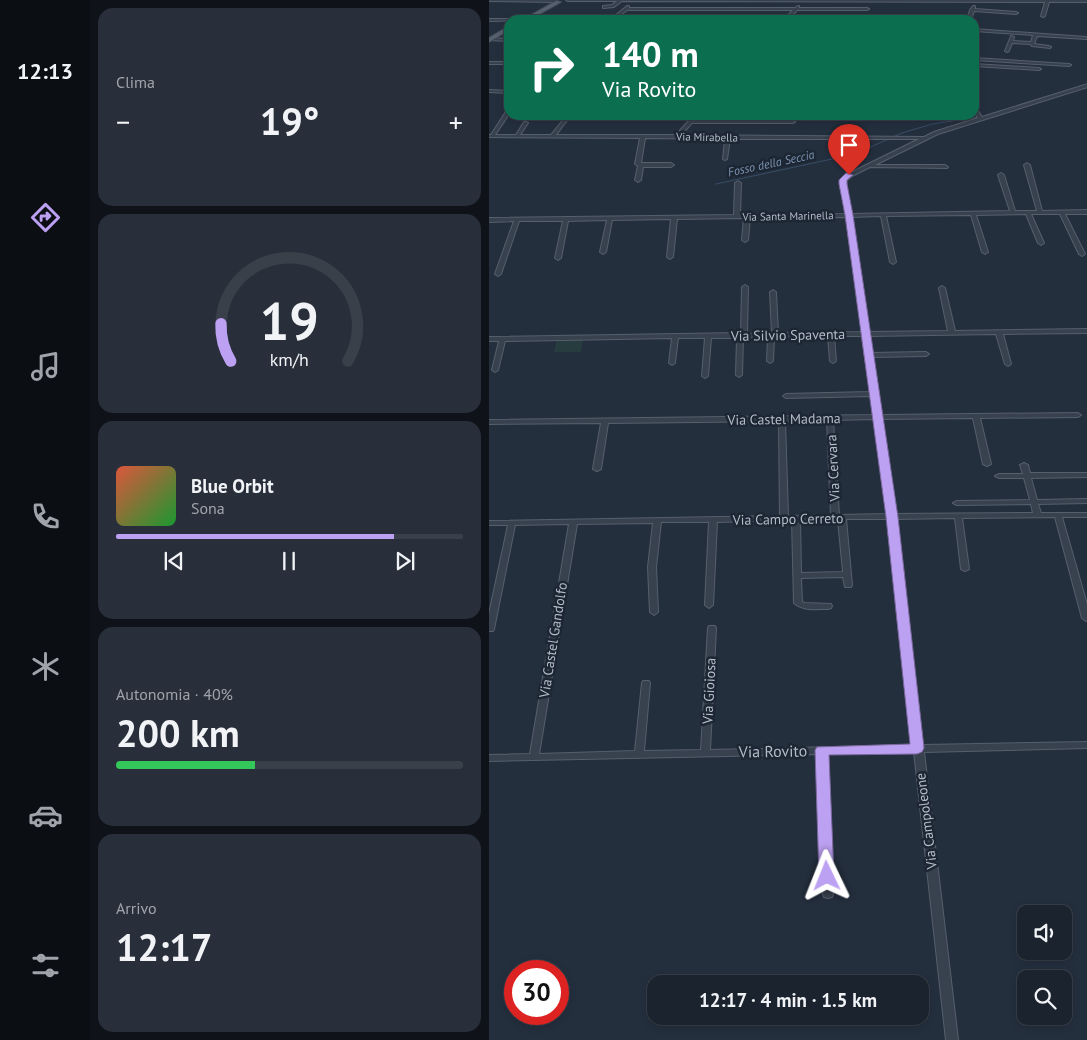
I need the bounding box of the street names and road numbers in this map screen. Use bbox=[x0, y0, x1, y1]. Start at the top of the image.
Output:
street label: Via Mirabella bbox=[675, 129, 738, 145]
street label: Via Santa Marinella bbox=[741, 208, 834, 224]
street label: Via Silvio Spaventa bbox=[730, 325, 845, 345]
street label: Via Castel Madama bbox=[726, 409, 841, 429]
street label: Via Cervara bbox=[822, 434, 844, 503]
street label: Via Campo Cerreto bbox=[732, 509, 843, 529]
street label: Via Castel Gandolfo bbox=[535, 581, 571, 700]
street label: Via Gioiosa bbox=[698, 657, 720, 726]
street label: Via Rovito bbox=[738, 740, 807, 762]
street label: Via Campoleone bbox=[911, 772, 941, 871]

